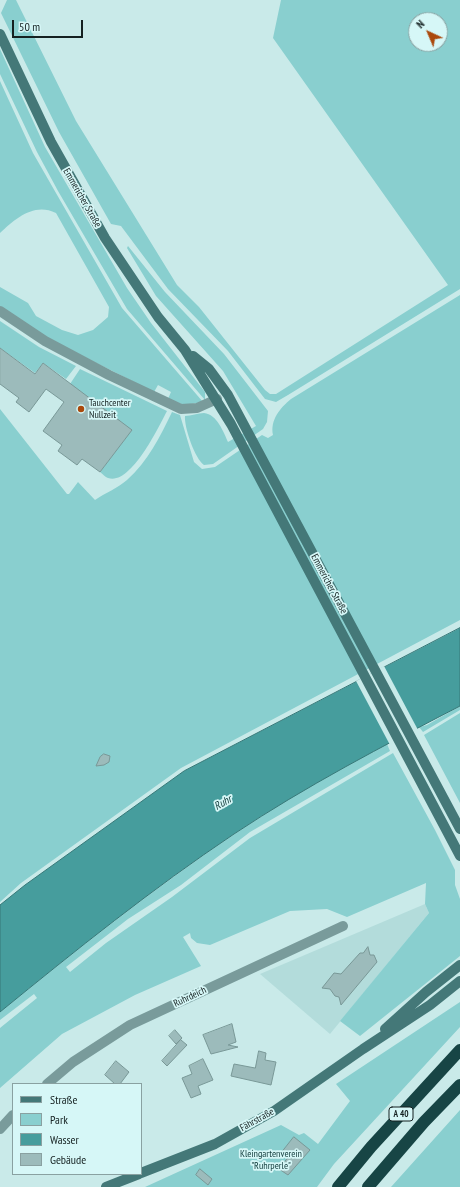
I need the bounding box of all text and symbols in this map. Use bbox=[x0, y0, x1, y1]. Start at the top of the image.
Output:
scale bar bbox=[14, 12, 85, 38]
north arrow bbox=[408, 12, 448, 52]
text: N bbox=[413, 17, 427, 31]
text: 50 m bbox=[19, 19, 40, 34]
street label: Emmericher Straße bbox=[60, 166, 104, 230]
place label: Tauchcenter Nullzeit bbox=[89, 397, 130, 420]
marker: Tauchcenter Nullzeit bbox=[76, 404, 86, 414]
street label: Emmericher Straße bbox=[308, 552, 350, 616]
water label: Ruhr bbox=[212, 793, 234, 813]
street label: Ruhrdeich bbox=[172, 984, 208, 1010]
legend bbox=[12, 1083, 142, 1175]
text: Straße bbox=[50, 1092, 77, 1107]
street label: Fährstraße bbox=[238, 1106, 276, 1134]
road number: A 40 bbox=[389, 1107, 413, 1121]
text: Park bbox=[50, 1112, 68, 1127]
text: Wasser bbox=[50, 1132, 79, 1147]
park label: Kleingartenverein "Ruhrperle" bbox=[240, 1148, 302, 1172]
text: Gebäude bbox=[50, 1152, 86, 1167]

